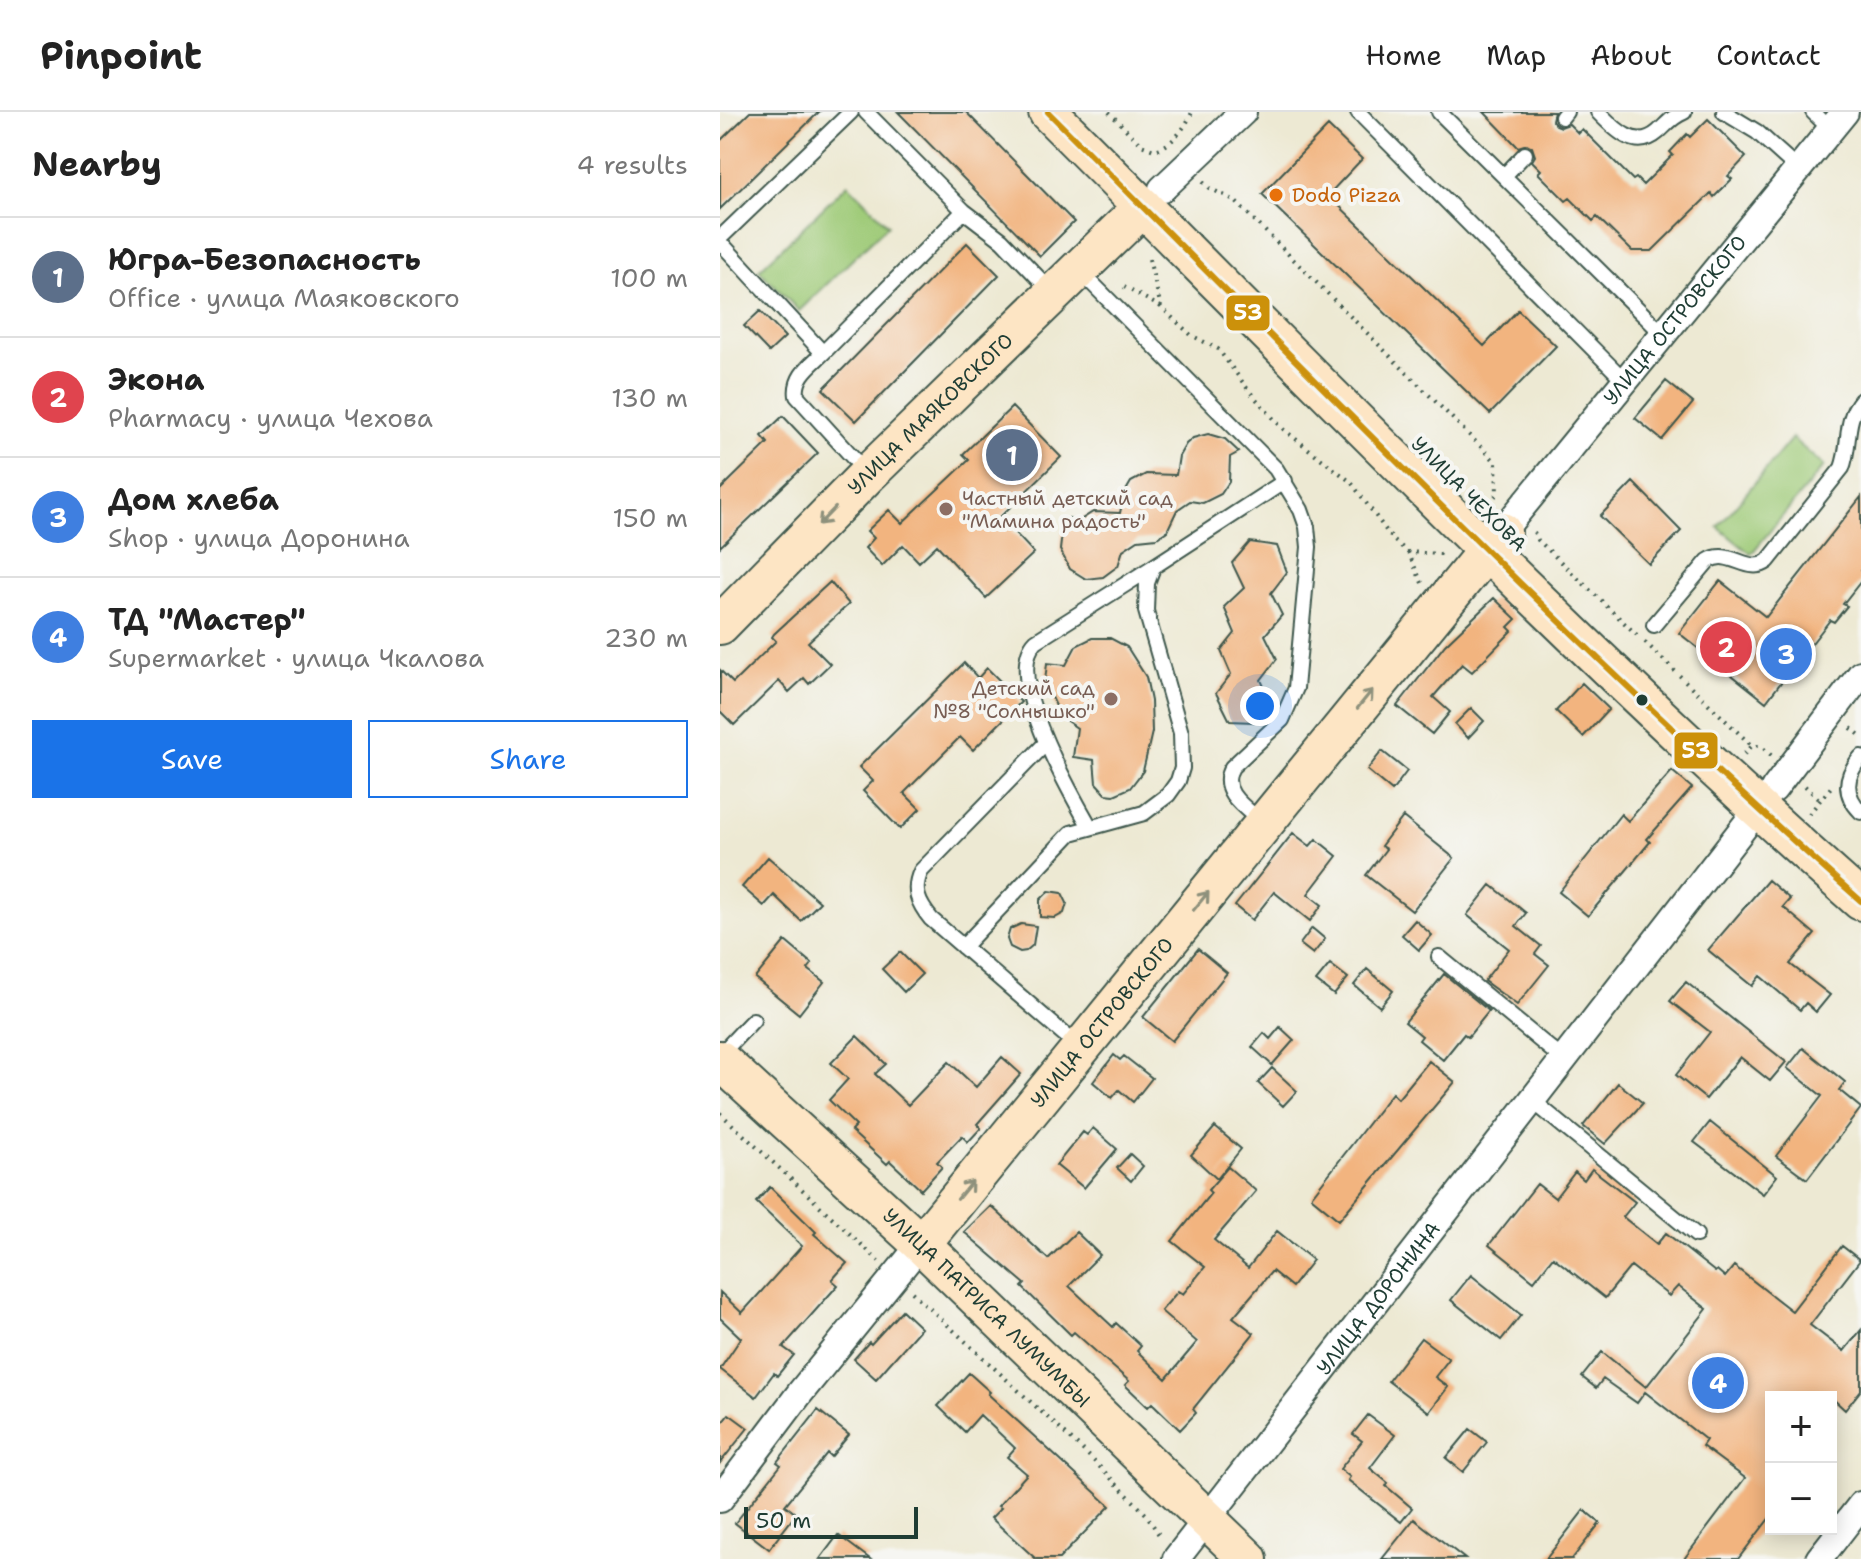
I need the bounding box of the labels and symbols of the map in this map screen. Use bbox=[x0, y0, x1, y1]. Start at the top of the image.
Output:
place label: Dodo Pizza bbox=[1292, 182, 1401, 208]
marker: Dodo Pizza bbox=[1267, 186, 1285, 204]
street label: УЛИЦА ОСТРОВСКОГО bbox=[1598, 230, 1752, 410]
line badge: 53 bbox=[1225, 294, 1271, 332]
text: 53 bbox=[1234, 298, 1262, 327]
street label: УЛИЦА МАЯКОВСКОГО bbox=[842, 327, 1019, 500]
pin: 1 bbox=[986, 425, 1038, 485]
street label: УЛИЦА ЧЕХОВА bbox=[1406, 431, 1532, 557]
place label: Частный детский сад "Мамина радость" bbox=[962, 485, 1173, 534]
marker: Частный детский сад "Мамина радость" bbox=[937, 500, 955, 518]
one-way arrow bbox=[818, 506, 837, 525]
pin: 2 bbox=[1700, 617, 1752, 677]
pin: 3 bbox=[1760, 624, 1812, 684]
place label: Детский сад №8 "Солнышко" bbox=[933, 675, 1095, 724]
your location bbox=[1240, 686, 1280, 726]
one-way arrow bbox=[1356, 689, 1374, 710]
marker: Детский сад №8 "Солнышко" bbox=[1102, 690, 1120, 708]
unlabelled marker bbox=[1634, 692, 1650, 708]
line badge: 53 bbox=[1673, 731, 1719, 770]
text: 53 bbox=[1682, 736, 1710, 765]
one-way arrow bbox=[1192, 891, 1209, 912]
street label: УЛИЦА ОСТРОВСКОГО bbox=[1025, 932, 1179, 1113]
one-way arrow bbox=[957, 1180, 974, 1201]
street label: УЛИЦА ПАТРИСА ЛУМУМБЫ bbox=[877, 1203, 1096, 1413]
street label: УЛИЦА ДОРОНИНА bbox=[1311, 1216, 1446, 1380]
pin: 4 bbox=[1692, 1353, 1744, 1413]
scale bar bbox=[744, 1503, 918, 1539]

